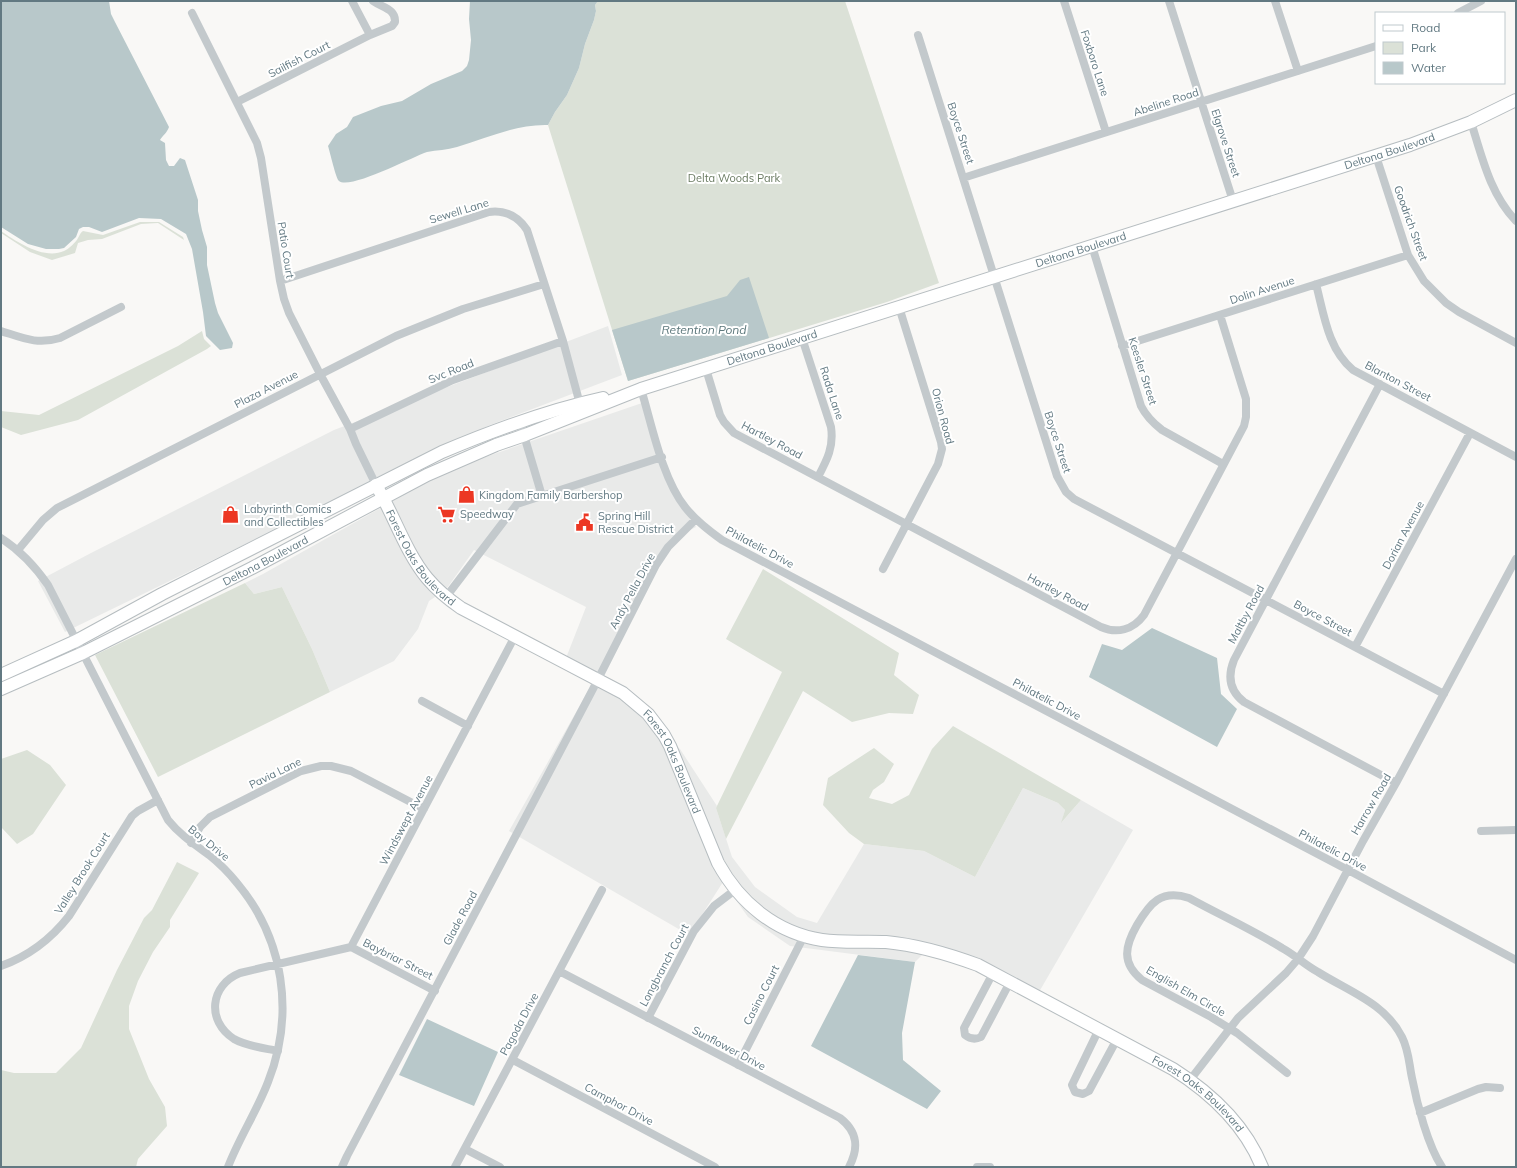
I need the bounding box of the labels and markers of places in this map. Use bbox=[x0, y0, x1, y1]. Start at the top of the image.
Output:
shop icon: Kingdom Family Barbershop bbox=[456, 485, 476, 505]
place label: Kingdom Family Barbershop bbox=[479, 488, 623, 502]
place label: Labyrinth Comics and Collectibles bbox=[244, 502, 332, 529]
supermarket icon: Speedway bbox=[437, 504, 457, 524]
shop icon: Labyrinth Comics and Collectibles bbox=[221, 505, 241, 525]
place label: Speedway bbox=[460, 507, 514, 521]
place label: Spring Hill Rescue District bbox=[598, 509, 674, 536]
public building icon: Spring Hill Rescue District bbox=[575, 512, 595, 532]

